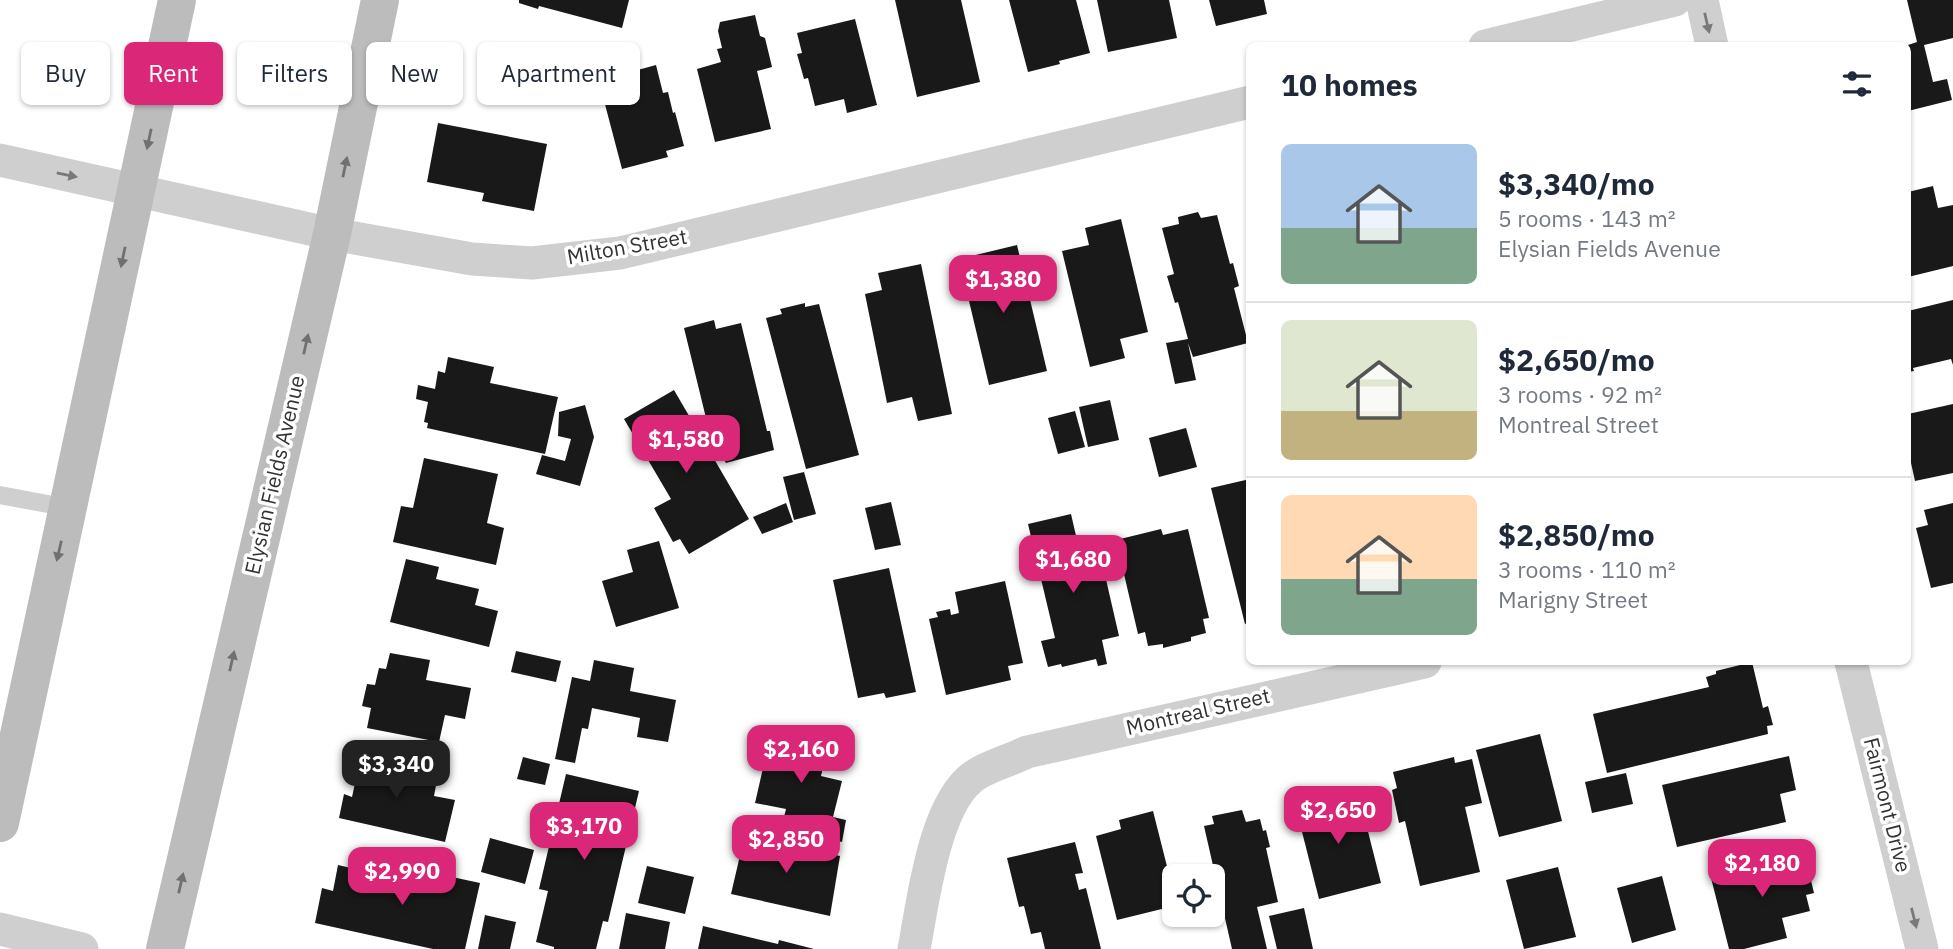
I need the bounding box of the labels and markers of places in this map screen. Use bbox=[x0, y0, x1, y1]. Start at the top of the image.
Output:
pin: $1,380 bbox=[946, 256, 1060, 315]
pin: $1,580 bbox=[629, 416, 743, 475]
pin: $1,680 bbox=[1016, 536, 1130, 595]
pin: $2,160 bbox=[744, 726, 858, 785]
pin: $3,340 bbox=[339, 740, 453, 800]
pin: $2,650 bbox=[1281, 786, 1395, 846]
pin: $3,170 bbox=[527, 802, 641, 862]
pin: $2,850 bbox=[729, 816, 843, 875]
pin: $2,180 bbox=[1705, 839, 1819, 899]
pin: $2,990 bbox=[345, 848, 459, 907]

